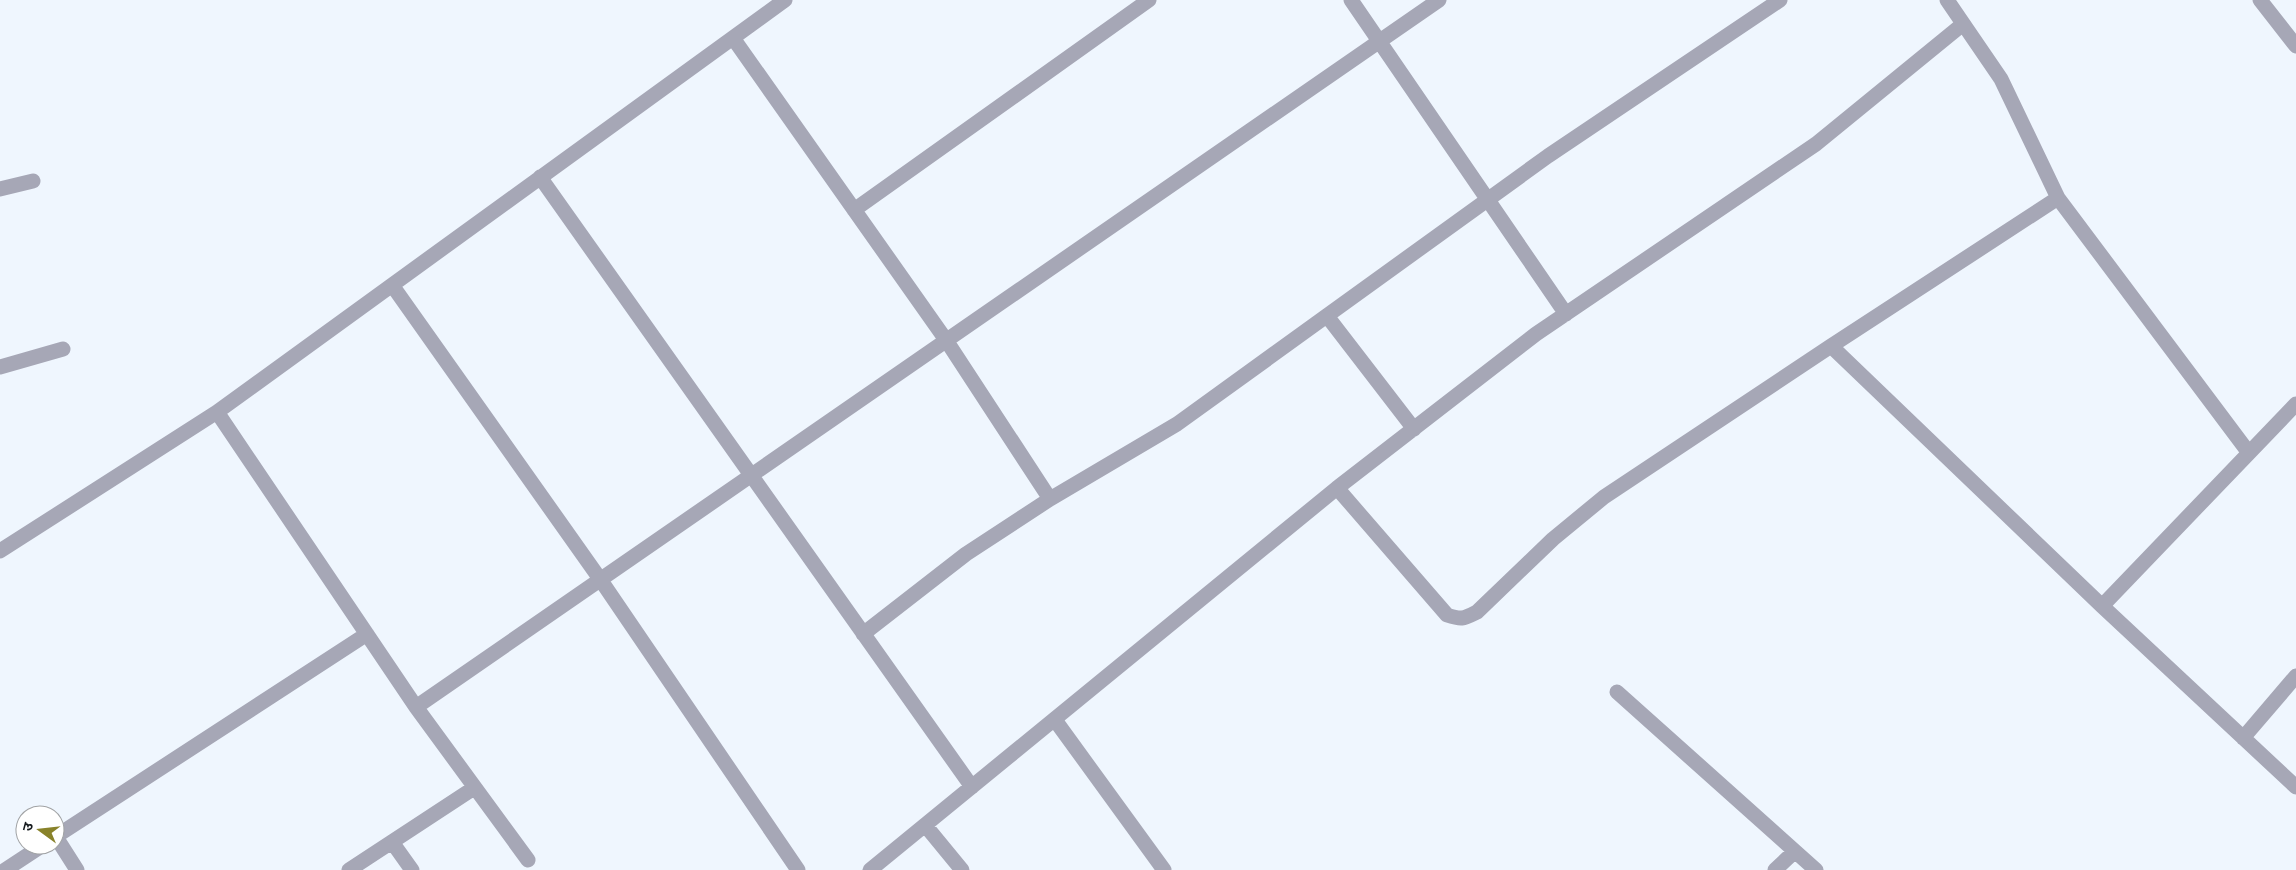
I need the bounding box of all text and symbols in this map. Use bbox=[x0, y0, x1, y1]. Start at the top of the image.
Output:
north arrow bbox=[15, 805, 65, 855]
text: उ bbox=[19, 820, 37, 833]

